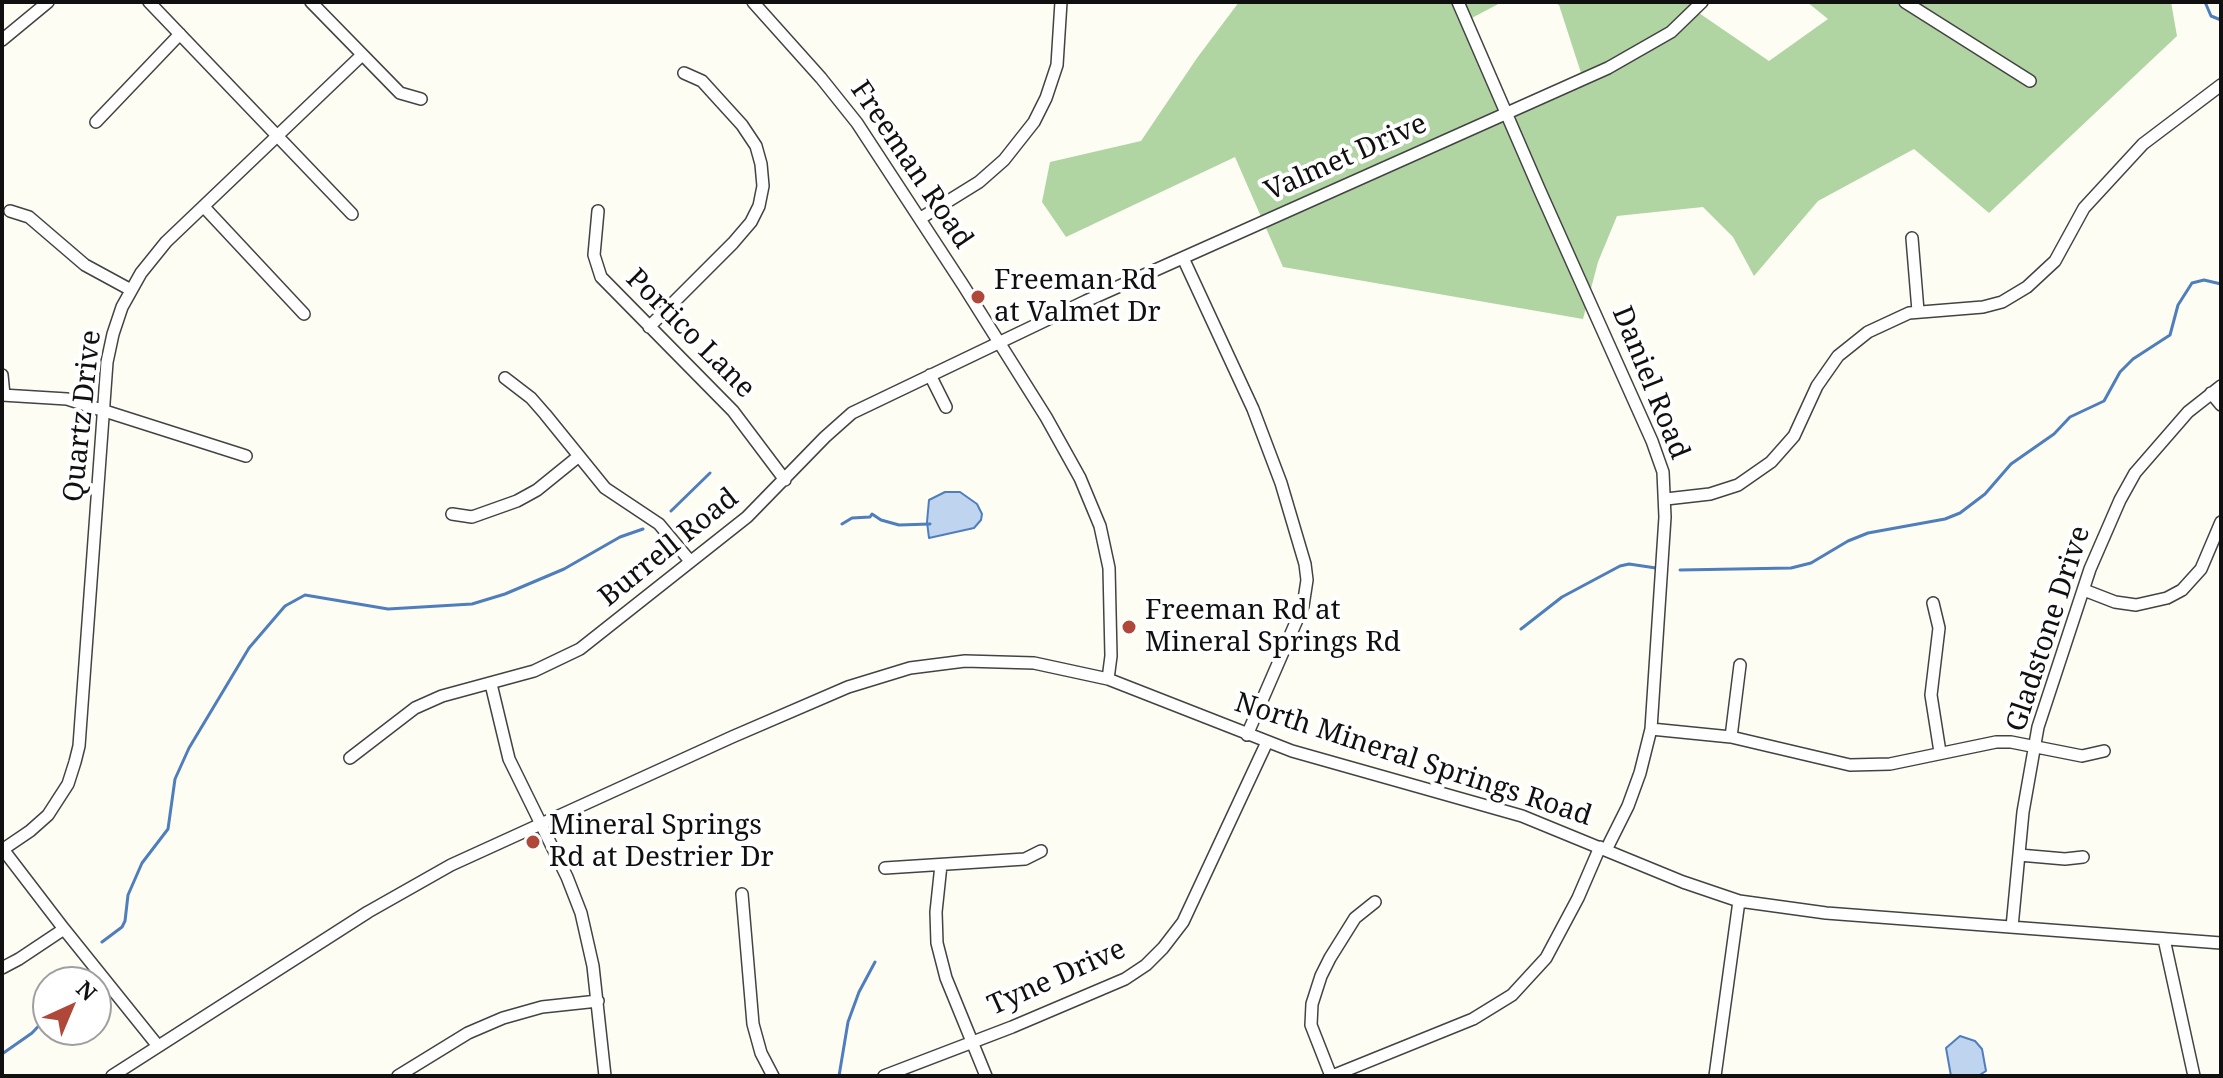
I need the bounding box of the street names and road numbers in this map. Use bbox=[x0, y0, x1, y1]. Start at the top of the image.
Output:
street label: Freeman Road bbox=[843, 75, 979, 255]
street label: Valmet Drive bbox=[1260, 107, 1432, 209]
street label: Portico Lane bbox=[619, 263, 761, 405]
street label: Daniel Road bbox=[1604, 302, 1696, 464]
street label: Quartz Drive bbox=[57, 328, 109, 504]
street label: Burrell Road bbox=[593, 482, 745, 614]
street label: Gladstone Drive bbox=[2000, 522, 2098, 736]
street label: North Mineral Springs Road bbox=[1230, 686, 1596, 834]
street label: Tyne Drive bbox=[983, 933, 1131, 1023]

